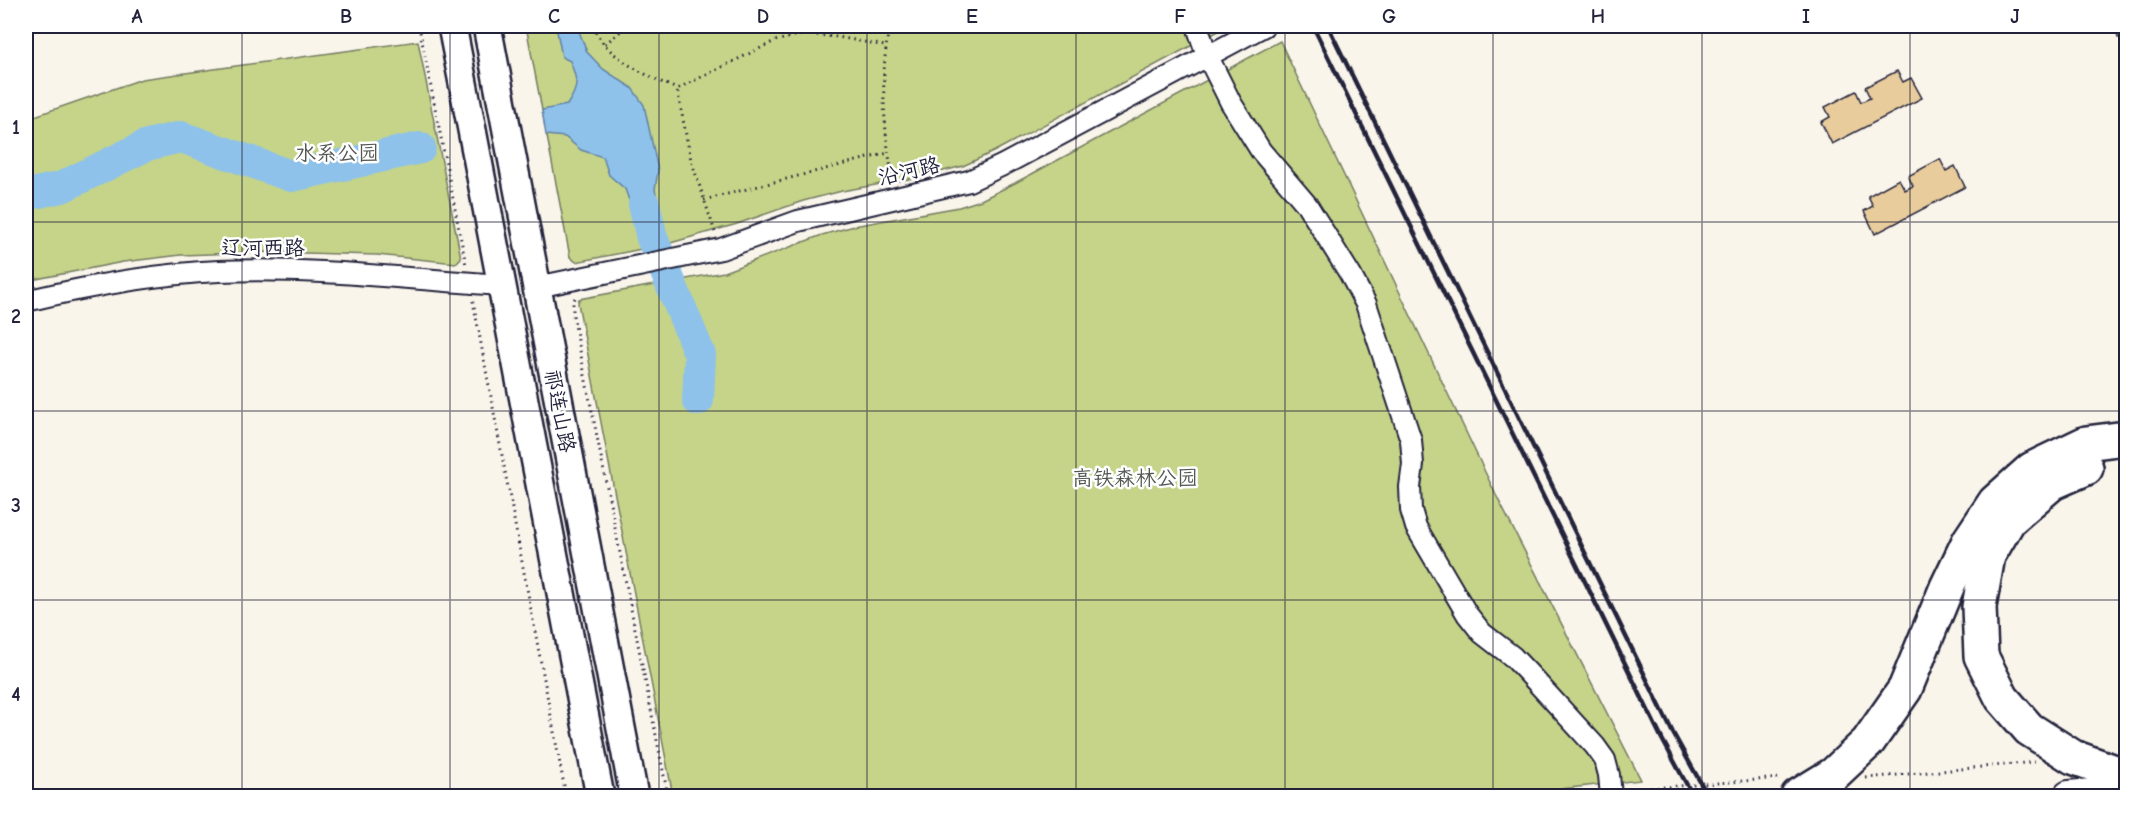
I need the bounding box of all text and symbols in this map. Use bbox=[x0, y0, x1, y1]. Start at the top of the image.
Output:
text: A bbox=[131, 5, 143, 28]
text: B bbox=[340, 5, 352, 28]
text: C bbox=[548, 5, 560, 28]
text: D bbox=[757, 5, 769, 28]
text: E bbox=[966, 5, 978, 28]
text: F bbox=[1174, 5, 1186, 28]
text: G bbox=[1382, 5, 1396, 28]
text: H bbox=[1591, 5, 1605, 28]
text: I bbox=[1802, 5, 1810, 28]
text: J bbox=[2010, 5, 2020, 28]
text: 1 bbox=[12, 116, 20, 139]
park label: 水系公园 bbox=[295, 141, 379, 165]
street label: 沿河路 bbox=[876, 152, 942, 190]
street label: 辽河西路 bbox=[221, 236, 305, 260]
text: 2 bbox=[11, 305, 21, 328]
street label: 祁连山路 bbox=[540, 367, 580, 455]
park label: 高铁森林公园 bbox=[1072, 466, 1198, 490]
text: 3 bbox=[11, 494, 21, 517]
text: 4 bbox=[11, 683, 21, 706]

